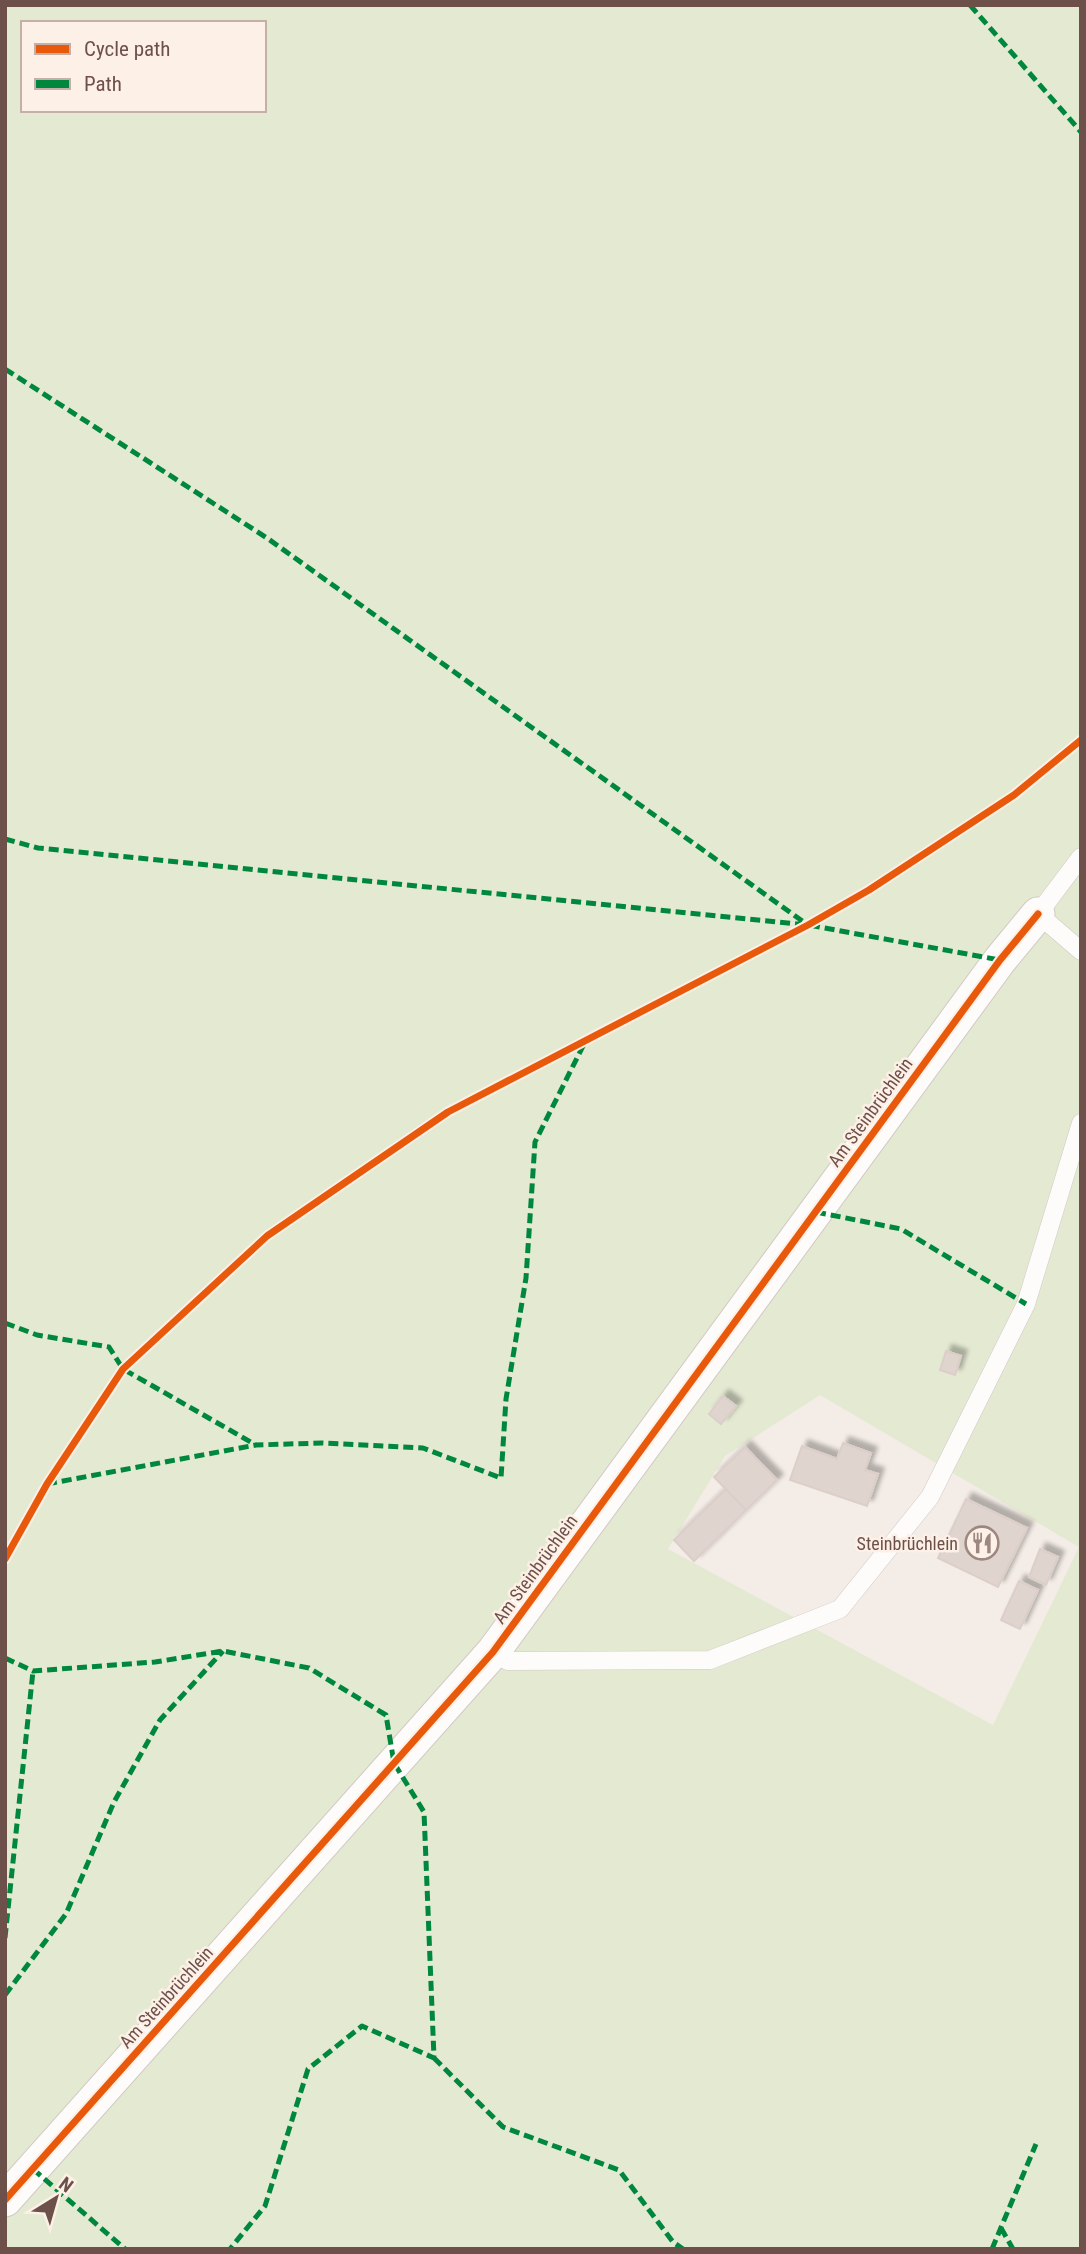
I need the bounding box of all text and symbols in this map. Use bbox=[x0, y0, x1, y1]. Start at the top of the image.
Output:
legend bbox=[21, 21, 266, 112]
text: Cycle path bbox=[84, 37, 170, 61]
text: Path bbox=[84, 72, 122, 96]
street label: Am Steinbrüchlein bbox=[823, 1053, 917, 1171]
street label: Am Steinbrüchlein bbox=[488, 1510, 582, 1628]
restaurant icon: Steinbrüchlein bbox=[963, 1524, 1001, 1562]
place label: Steinbrüchlein bbox=[857, 1533, 958, 1554]
street label: Am Steinbrüchlein bbox=[115, 1942, 217, 2052]
north arrow bbox=[21, 2163, 91, 2233]
text: N bbox=[54, 2172, 77, 2198]

